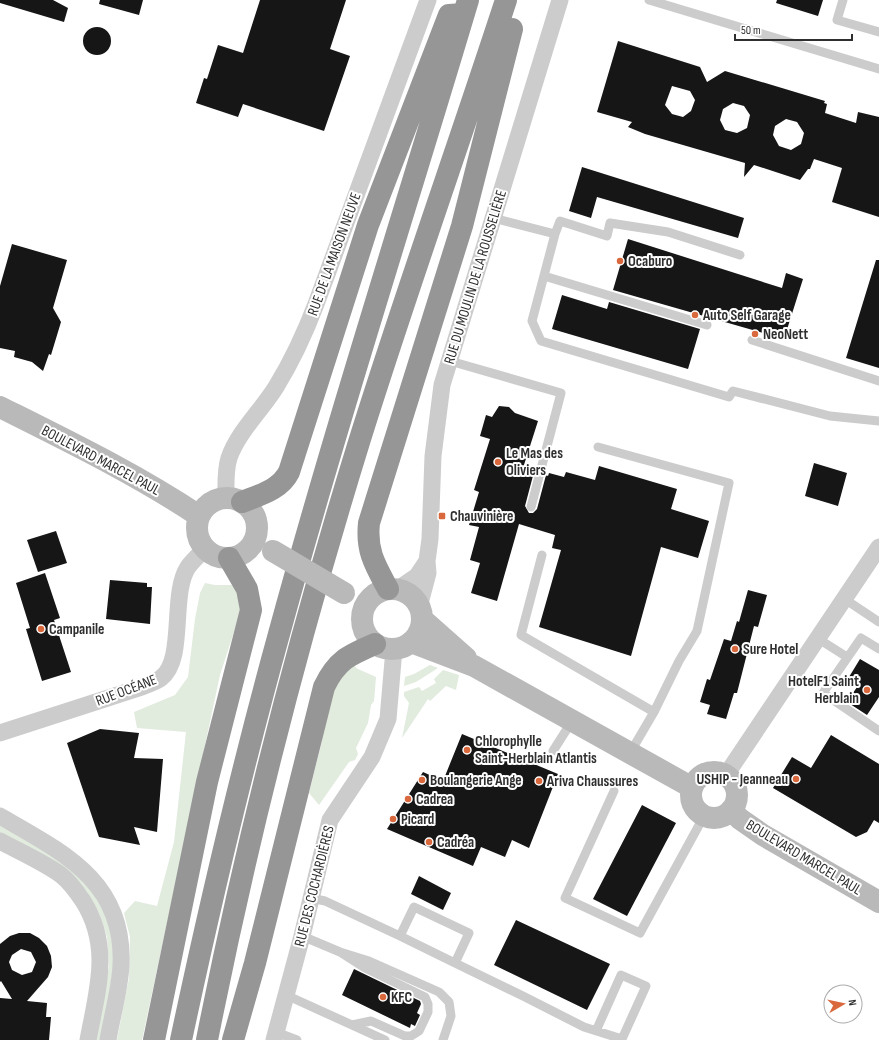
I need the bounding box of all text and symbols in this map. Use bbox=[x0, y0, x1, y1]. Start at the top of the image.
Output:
scale bar bbox=[735, 16, 852, 42]
text: 50 m bbox=[741, 23, 761, 38]
street label: RUE DU MOULIN DE LA ROUSSELIÈRE bbox=[440, 188, 511, 367]
street label: RUE DE LA MAISON NEUVE bbox=[303, 190, 366, 318]
place label: Ocaburo bbox=[628, 252, 672, 271]
marker: Ocaburo bbox=[615, 256, 625, 266]
place label: Auto Self Garage bbox=[702, 306, 791, 325]
marker: Auto Self Garage bbox=[690, 310, 700, 320]
place label: NeoNett bbox=[763, 325, 808, 344]
marker: NeoNett bbox=[750, 329, 760, 339]
street label: BOULEVARD MARCEL PAUL bbox=[38, 421, 164, 500]
place label: Le Mas des Oliviers bbox=[506, 444, 563, 480]
marker: Le Mas des Oliviers bbox=[493, 457, 503, 467]
place label: Chauvinière bbox=[450, 507, 513, 526]
marker: Chauvinière bbox=[437, 511, 447, 521]
place label: Campanile bbox=[49, 620, 104, 639]
marker: Campanile bbox=[36, 624, 46, 634]
place label: Sure Hotel bbox=[743, 640, 798, 659]
marker: Sure Hotel bbox=[730, 644, 740, 654]
street label: RUE OCÉANE bbox=[93, 670, 159, 711]
place label: HotelF1 Saint Herblain bbox=[788, 672, 859, 708]
marker: HotelF1 Saint Herblain bbox=[862, 685, 872, 695]
place label: Chlorophylle Saint-Herblain Atlantis bbox=[475, 732, 597, 768]
marker: Chlorophylle Saint-Herblain Atlantis bbox=[462, 745, 472, 755]
place label: USHIP - Jeanneau bbox=[697, 770, 788, 789]
place label: Boulangerie Ange bbox=[430, 771, 522, 790]
place label: Ariva Chaussures bbox=[546, 772, 638, 791]
marker: USHIP - Jeanneau bbox=[791, 774, 801, 784]
marker: Boulangerie Ange bbox=[417, 775, 427, 785]
marker: Ariva Chaussures bbox=[534, 776, 544, 786]
place label: Cadrea bbox=[416, 790, 453, 809]
marker: Cadrea bbox=[403, 794, 413, 804]
place label: Picard bbox=[401, 810, 434, 829]
marker: Picard bbox=[388, 814, 398, 824]
street label: BOULEVARD MARCEL PAUL bbox=[742, 815, 865, 900]
street label: RUE DES COCHARDIÈRES bbox=[290, 824, 339, 949]
place label: Cadréa bbox=[437, 833, 474, 852]
marker: Cadréa bbox=[424, 837, 434, 847]
north arrow bbox=[823, 984, 863, 1024]
place label: KFC bbox=[391, 988, 412, 1007]
marker: KFC bbox=[378, 992, 388, 1002]
text: N bbox=[846, 999, 859, 1007]

